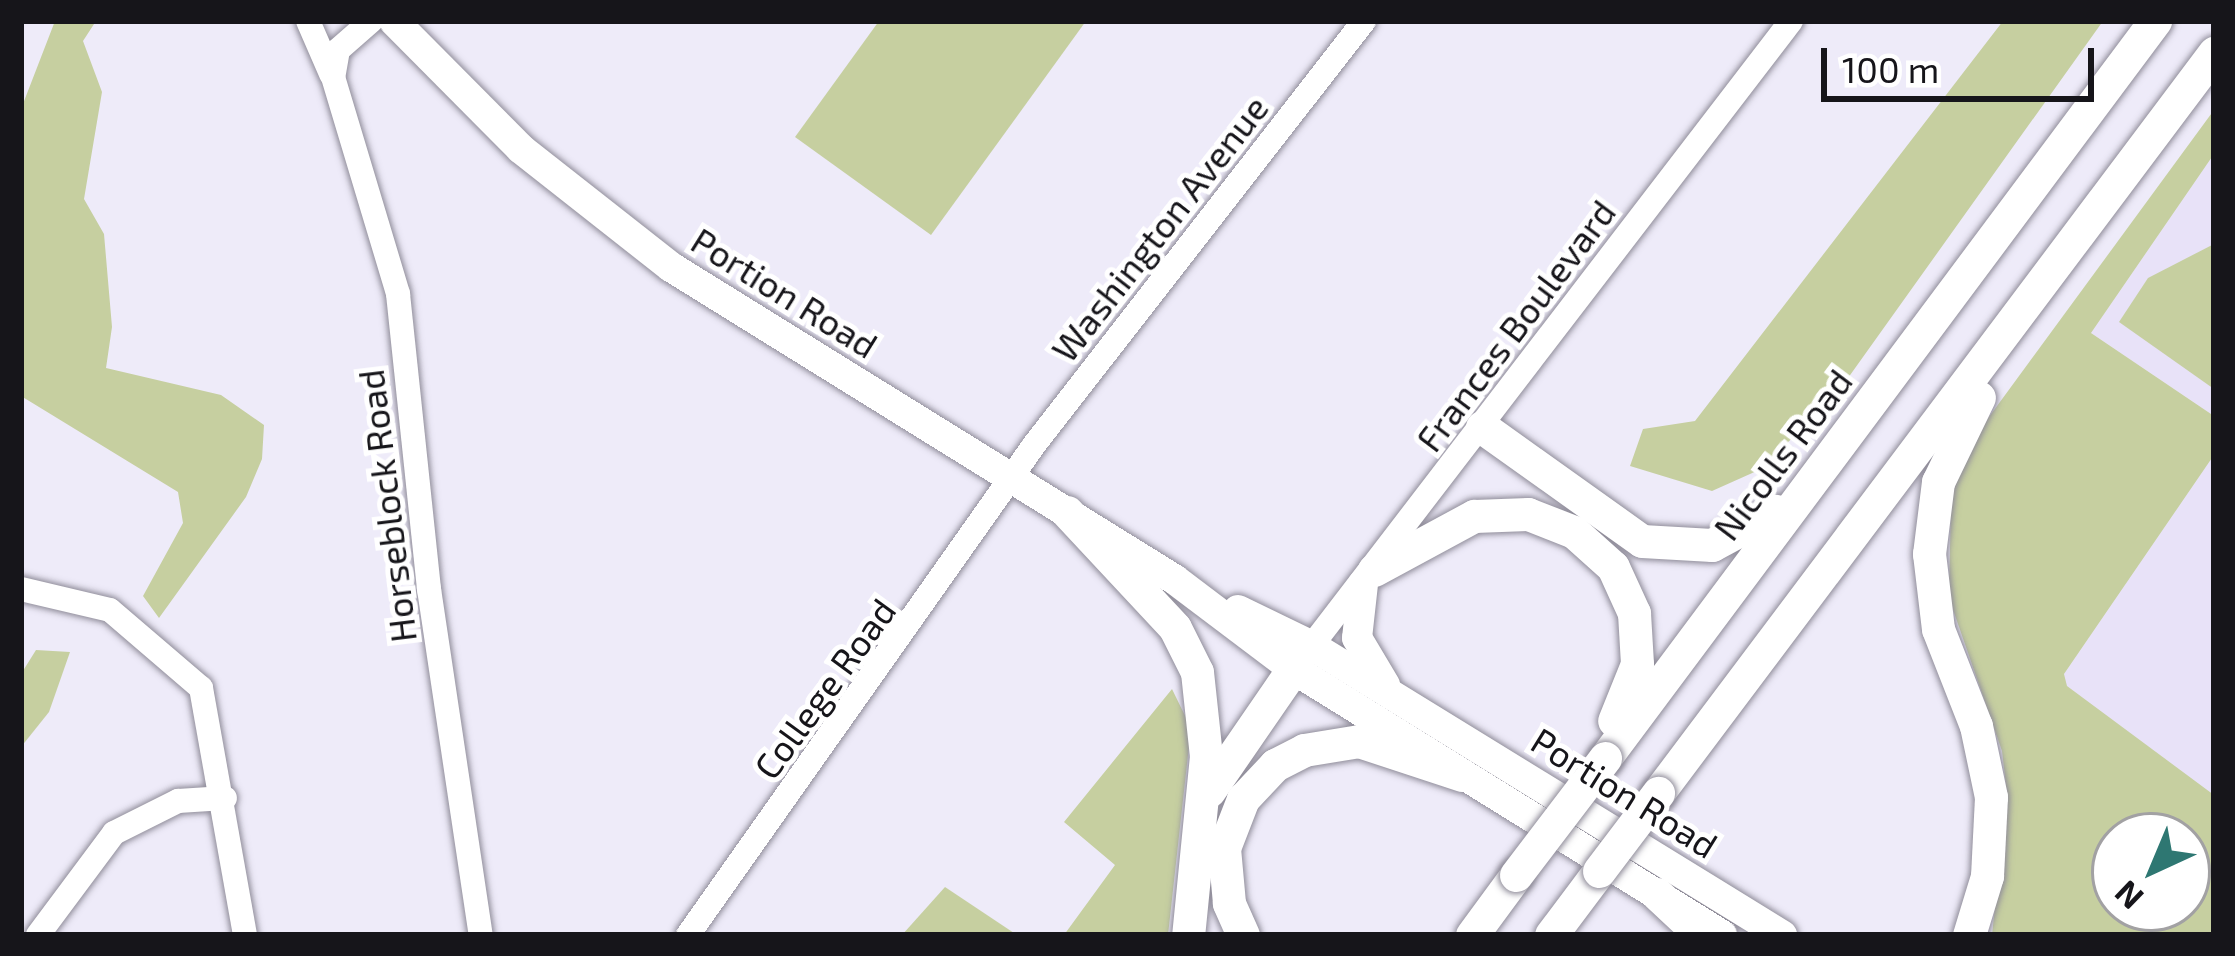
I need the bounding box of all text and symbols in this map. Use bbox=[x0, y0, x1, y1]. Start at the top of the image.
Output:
scale bar bbox=[1827, 24, 2100, 98]
text: 100 m bbox=[1842, 47, 1939, 90]
street label: Washington Avenue bbox=[1042, 86, 1276, 370]
street label: Frances Boulevard bbox=[1406, 191, 1624, 459]
street label: Portion Road bbox=[684, 218, 886, 366]
street label: Nicolls Road bbox=[1704, 360, 1860, 548]
street label: Horseblock Road bbox=[348, 367, 424, 645]
street label: College Road bbox=[744, 590, 904, 786]
street label: Portion Road bbox=[1524, 718, 1726, 866]
north arrow bbox=[2091, 812, 2211, 932]
text: N bbox=[2106, 873, 2151, 918]

